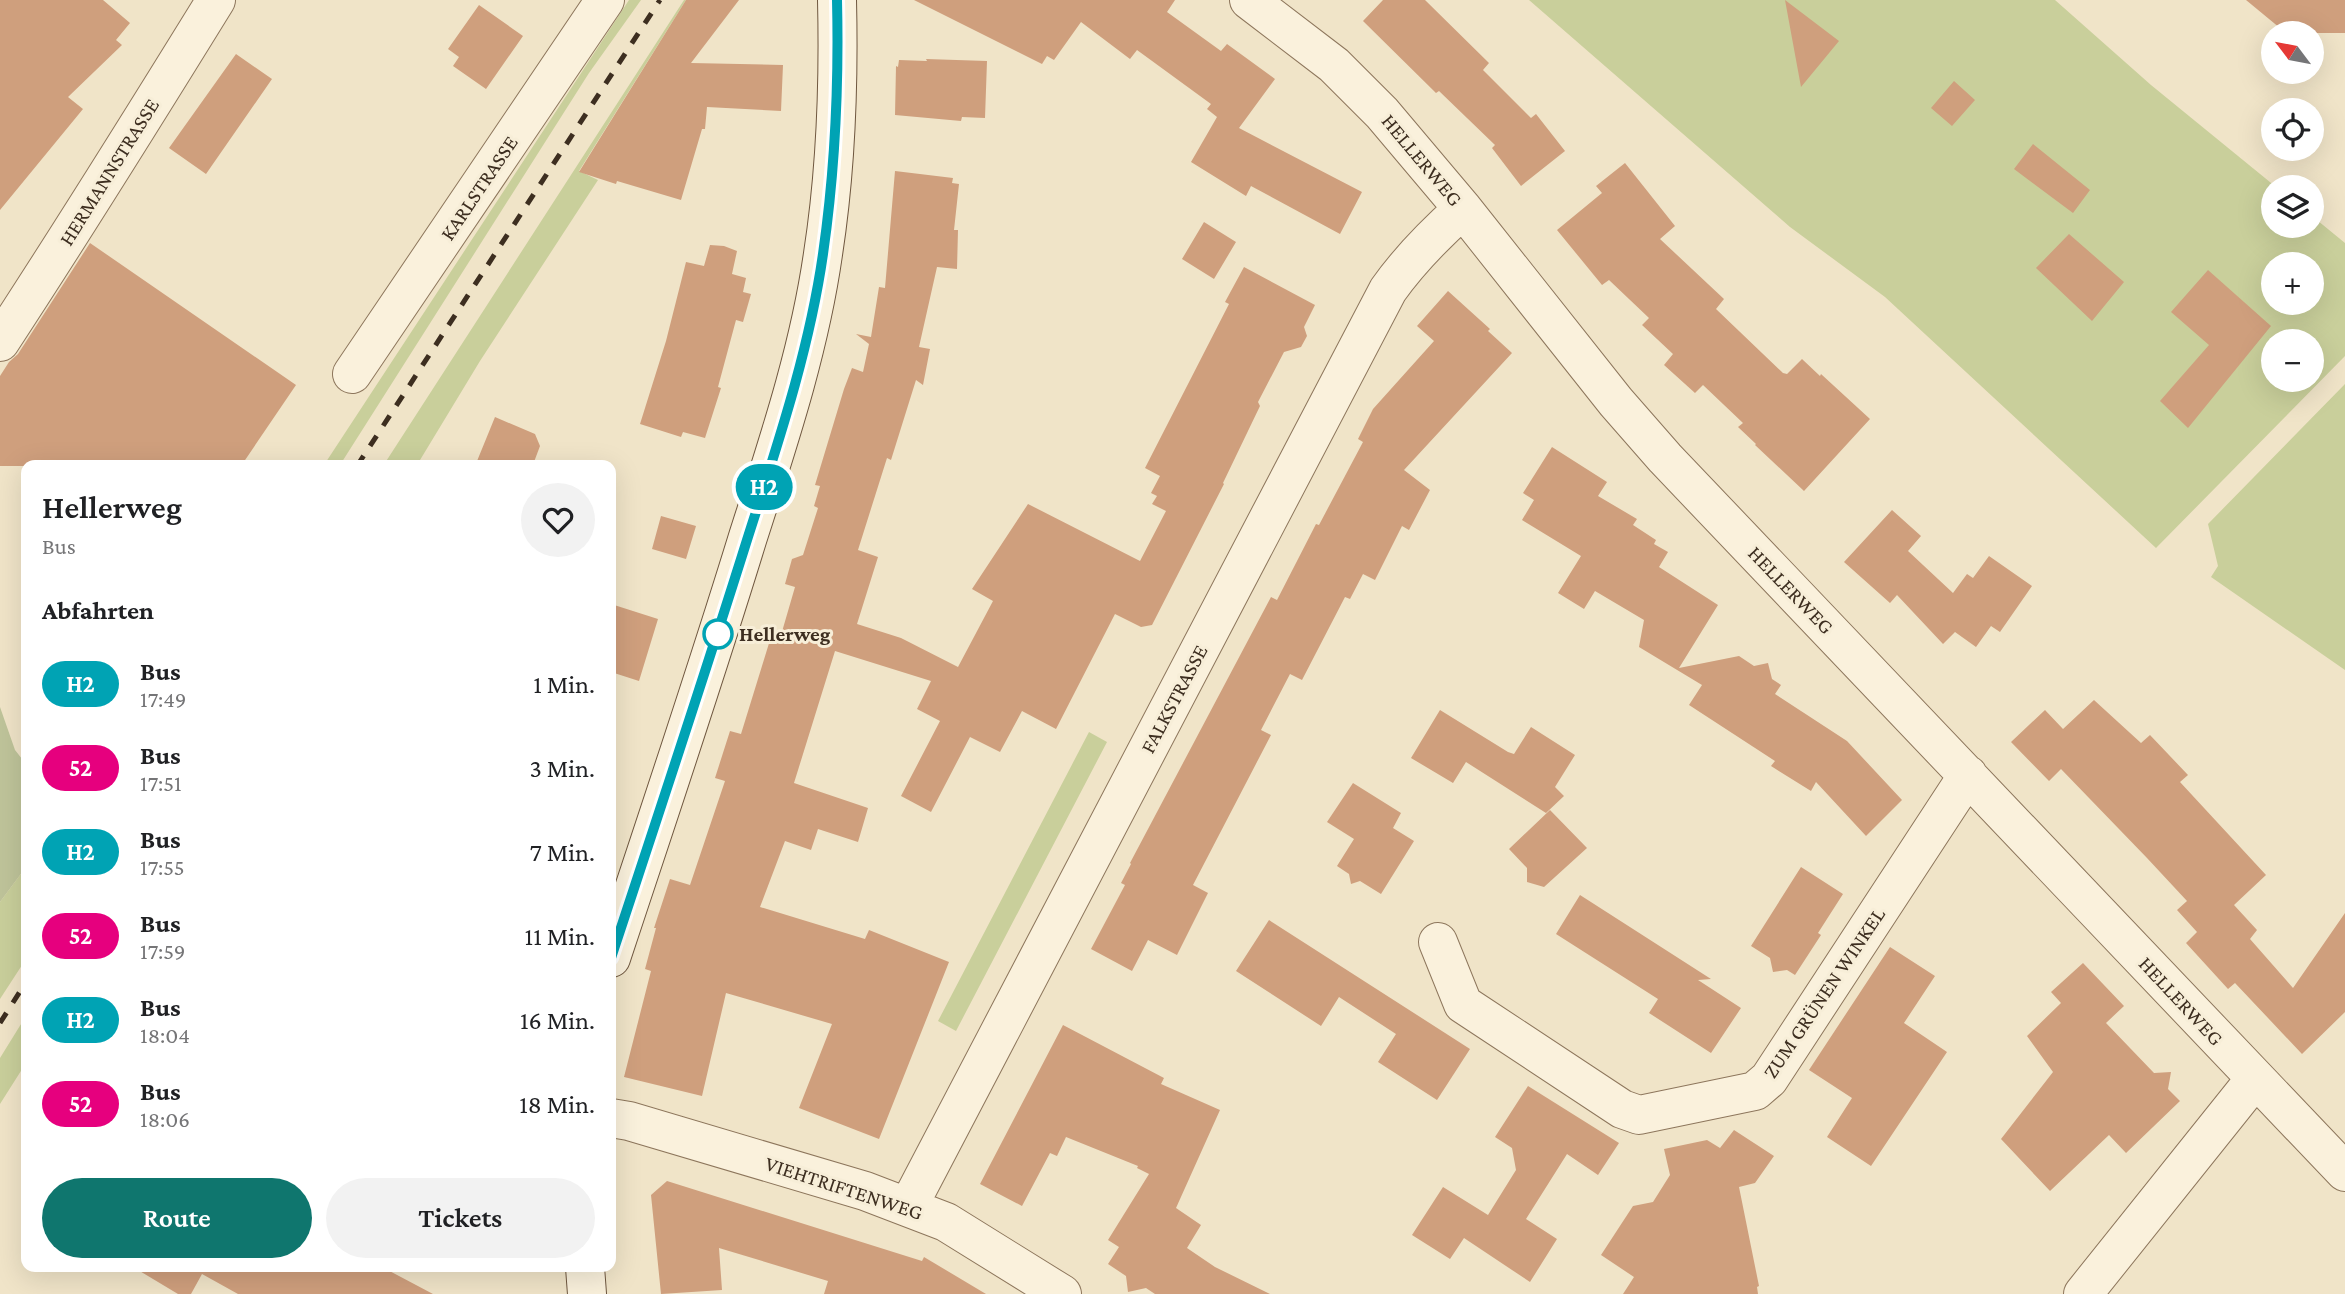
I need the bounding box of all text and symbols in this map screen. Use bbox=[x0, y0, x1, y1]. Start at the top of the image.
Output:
north arrow bbox=[2261, 21, 2324, 84]
map controls bbox=[2261, 21, 2324, 392]
street label: HERMANNSTRASSE bbox=[54, 94, 164, 250]
button: locate bbox=[2261, 98, 2324, 161]
street label: HELLERWEG bbox=[1377, 109, 1467, 211]
street label: KARLSTRASSE bbox=[435, 131, 523, 245]
button: layers bbox=[2261, 175, 2324, 238]
button: + bbox=[2261, 252, 2324, 315]
button: − bbox=[2261, 329, 2324, 392]
line badge: H2 bbox=[732, 464, 796, 510]
text: H2 bbox=[750, 473, 778, 500]
button: heart bbox=[521, 483, 595, 557]
text: Hellerweg bbox=[42, 488, 182, 525]
text: Bus bbox=[42, 533, 76, 559]
street label: HELLERWEG bbox=[1743, 541, 1839, 639]
text: Abfahrten bbox=[42, 596, 154, 625]
marker: Hellerweg bbox=[703, 619, 733, 649]
place label: Hellerweg bbox=[739, 622, 831, 646]
street label: FALKSTRASSE bbox=[1135, 641, 1213, 757]
text: Bus bbox=[140, 657, 181, 686]
text: H2 bbox=[66, 670, 95, 697]
text: 1 Min. bbox=[533, 670, 595, 699]
text: 17:49 bbox=[140, 686, 186, 712]
text: Bus bbox=[140, 741, 181, 770]
text: 52 bbox=[69, 754, 92, 781]
text: 3 Min. bbox=[529, 754, 595, 783]
text: 17:51 bbox=[140, 770, 182, 796]
text: Bus bbox=[140, 825, 181, 854]
text: H2 bbox=[66, 838, 95, 865]
text: 7 Min. bbox=[530, 838, 595, 867]
text: 17:55 bbox=[140, 854, 185, 880]
street label: ZUM GRÜNEN WINKEL bbox=[1758, 903, 1890, 1083]
text: Bus bbox=[140, 909, 181, 938]
text: 52 bbox=[69, 922, 92, 949]
text: 11 Min. bbox=[525, 922, 595, 951]
text: 17:59 bbox=[140, 938, 185, 964]
street label: HELLERWEG bbox=[2134, 952, 2228, 1050]
text: Bus bbox=[140, 993, 181, 1022]
text: H2 bbox=[66, 1006, 95, 1033]
text: 16 Min. bbox=[520, 1006, 595, 1035]
text: 18:04 bbox=[140, 1022, 190, 1048]
text: Bus bbox=[140, 1077, 181, 1106]
text: 52 bbox=[69, 1090, 92, 1117]
text: 18 Min. bbox=[519, 1090, 595, 1119]
text: 18:06 bbox=[140, 1106, 190, 1132]
street label: VIEHTRIFTENWEG bbox=[762, 1151, 926, 1225]
button: Route bbox=[42, 1178, 312, 1258]
button: Tickets bbox=[326, 1178, 595, 1258]

